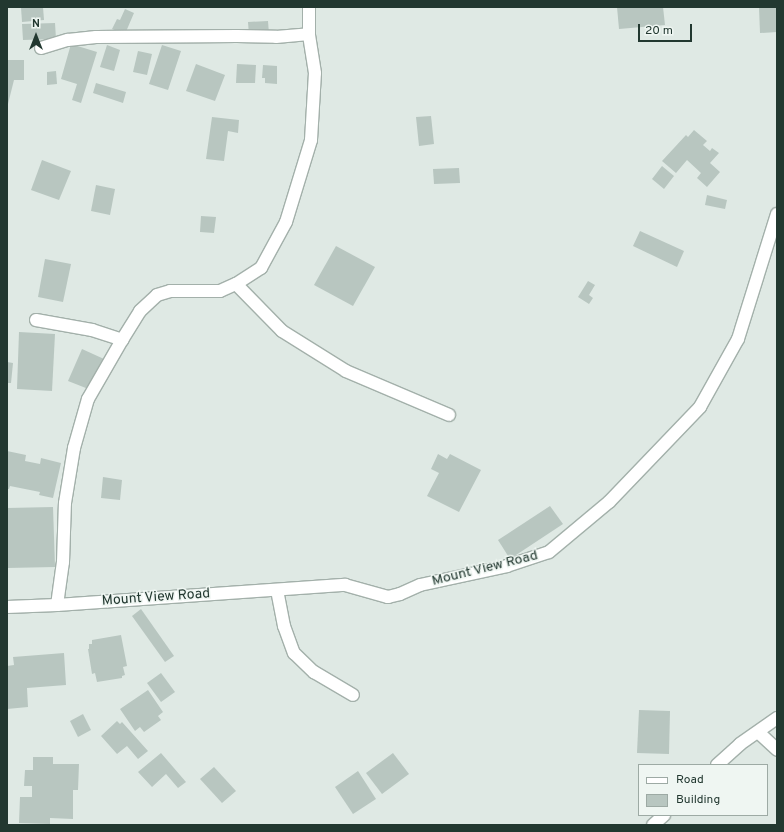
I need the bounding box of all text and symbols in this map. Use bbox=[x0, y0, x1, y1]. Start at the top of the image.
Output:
north arrow bbox=[16, 16, 56, 56]
scale bar bbox=[640, 16, 694, 42]
text: N bbox=[32, 17, 40, 31]
text: 20 m bbox=[645, 23, 673, 39]
street label: Mount View Road bbox=[430, 548, 540, 590]
street label: Mount View Road bbox=[101, 586, 211, 610]
legend bbox=[638, 764, 768, 816]
text: Road bbox=[676, 772, 704, 788]
text: Building bbox=[676, 792, 720, 808]

